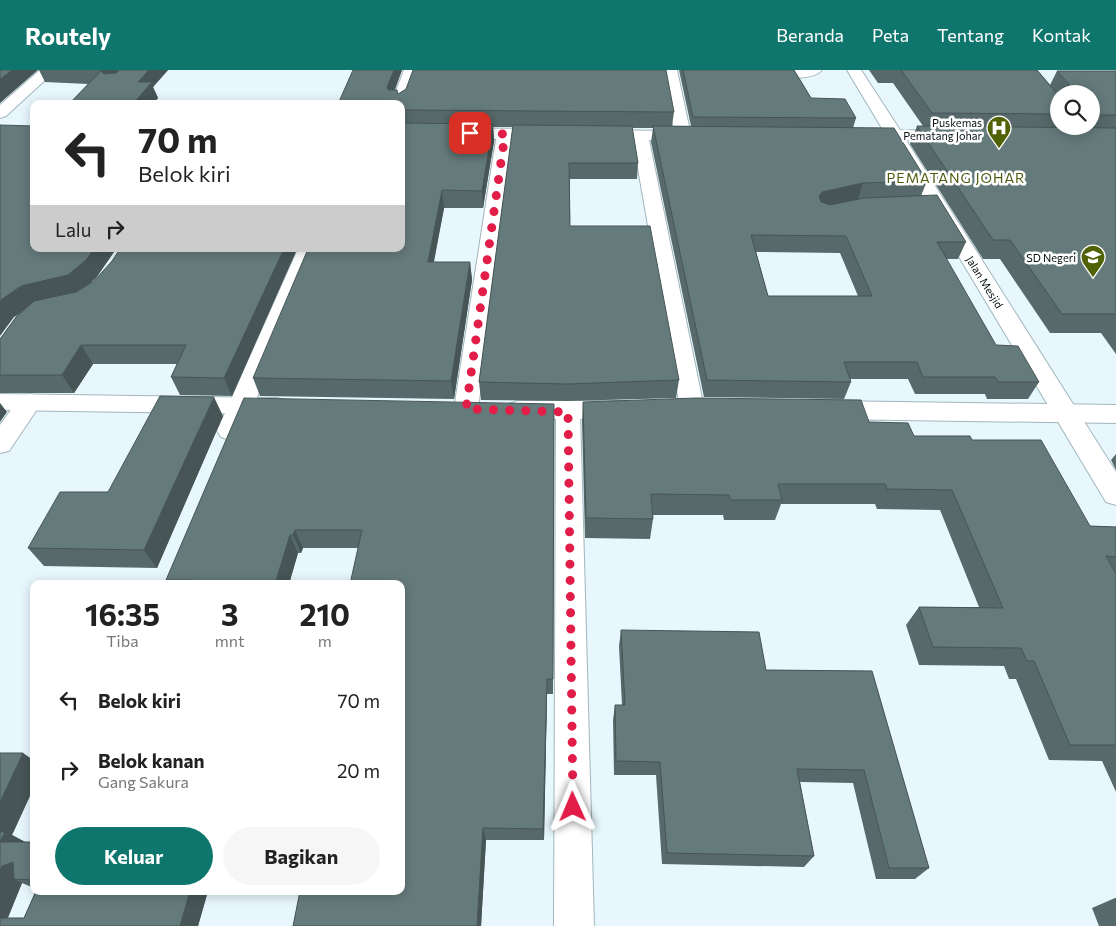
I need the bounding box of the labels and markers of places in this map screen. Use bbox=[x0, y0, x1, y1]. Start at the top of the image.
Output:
pin bbox=[449, 112, 491, 154]
hospital icon: Puskemas Pematang Johar bbox=[986, 115, 1012, 149]
place label: Puskemas Pematang Johar bbox=[903, 116, 983, 143]
school or university icon: SD Negeri bbox=[1080, 244, 1106, 278]
place label: SD Negeri bbox=[1026, 251, 1076, 264]

